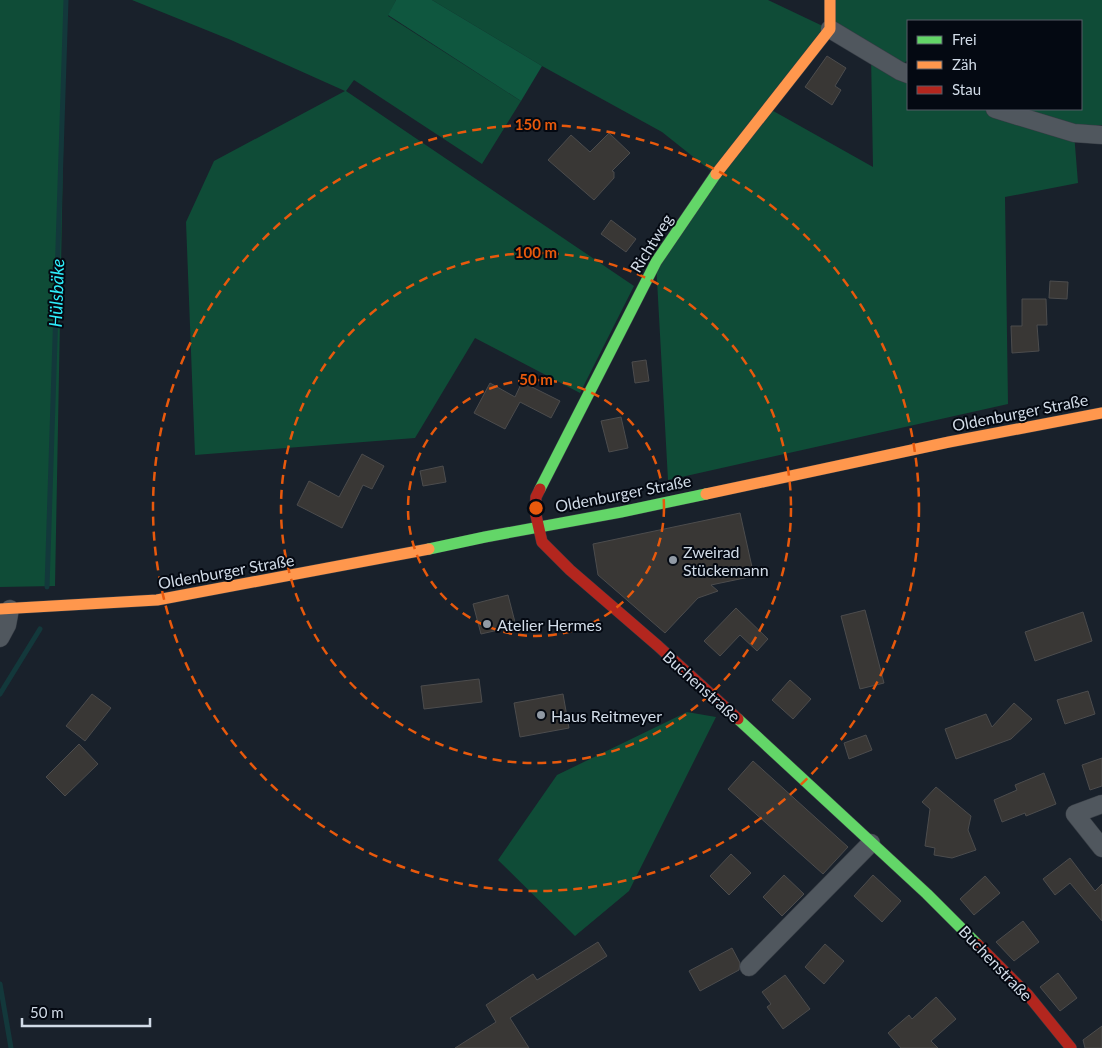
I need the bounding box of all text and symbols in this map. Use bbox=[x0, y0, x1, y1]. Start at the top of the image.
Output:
legend bbox=[907, 20, 1082, 110]
text: Frei bbox=[952, 30, 977, 48]
text: Zäh bbox=[952, 55, 977, 73]
text: Stau bbox=[952, 80, 981, 98]
text: 150 m bbox=[515, 115, 557, 133]
street label: Richtweg bbox=[626, 210, 676, 276]
text: 100 m bbox=[515, 243, 557, 261]
water label: Hülsbäke bbox=[44, 258, 68, 328]
text: 50 m bbox=[519, 370, 553, 388]
street label: Oldenburger Straße bbox=[950, 390, 1090, 434]
street label: Oldenburger Straße bbox=[553, 471, 693, 515]
centre of rings bbox=[527, 499, 545, 517]
place label: Zweirad Stückemann bbox=[683, 542, 769, 579]
street label: Oldenburger Straße bbox=[156, 550, 296, 592]
marker: Zweirad Stückemann bbox=[667, 554, 679, 566]
place label: Atelier Hermes bbox=[497, 615, 602, 634]
marker: Atelier Hermes bbox=[481, 618, 493, 630]
street label: Buchenstraße bbox=[660, 646, 744, 726]
place label: Haus Reitmeyer bbox=[551, 706, 662, 725]
marker: Haus Reitmeyer bbox=[535, 709, 547, 721]
street label: Buchenstraße bbox=[955, 921, 1037, 1005]
scale bar bbox=[22, 996, 150, 1028]
text: 50 m bbox=[30, 1003, 64, 1021]

